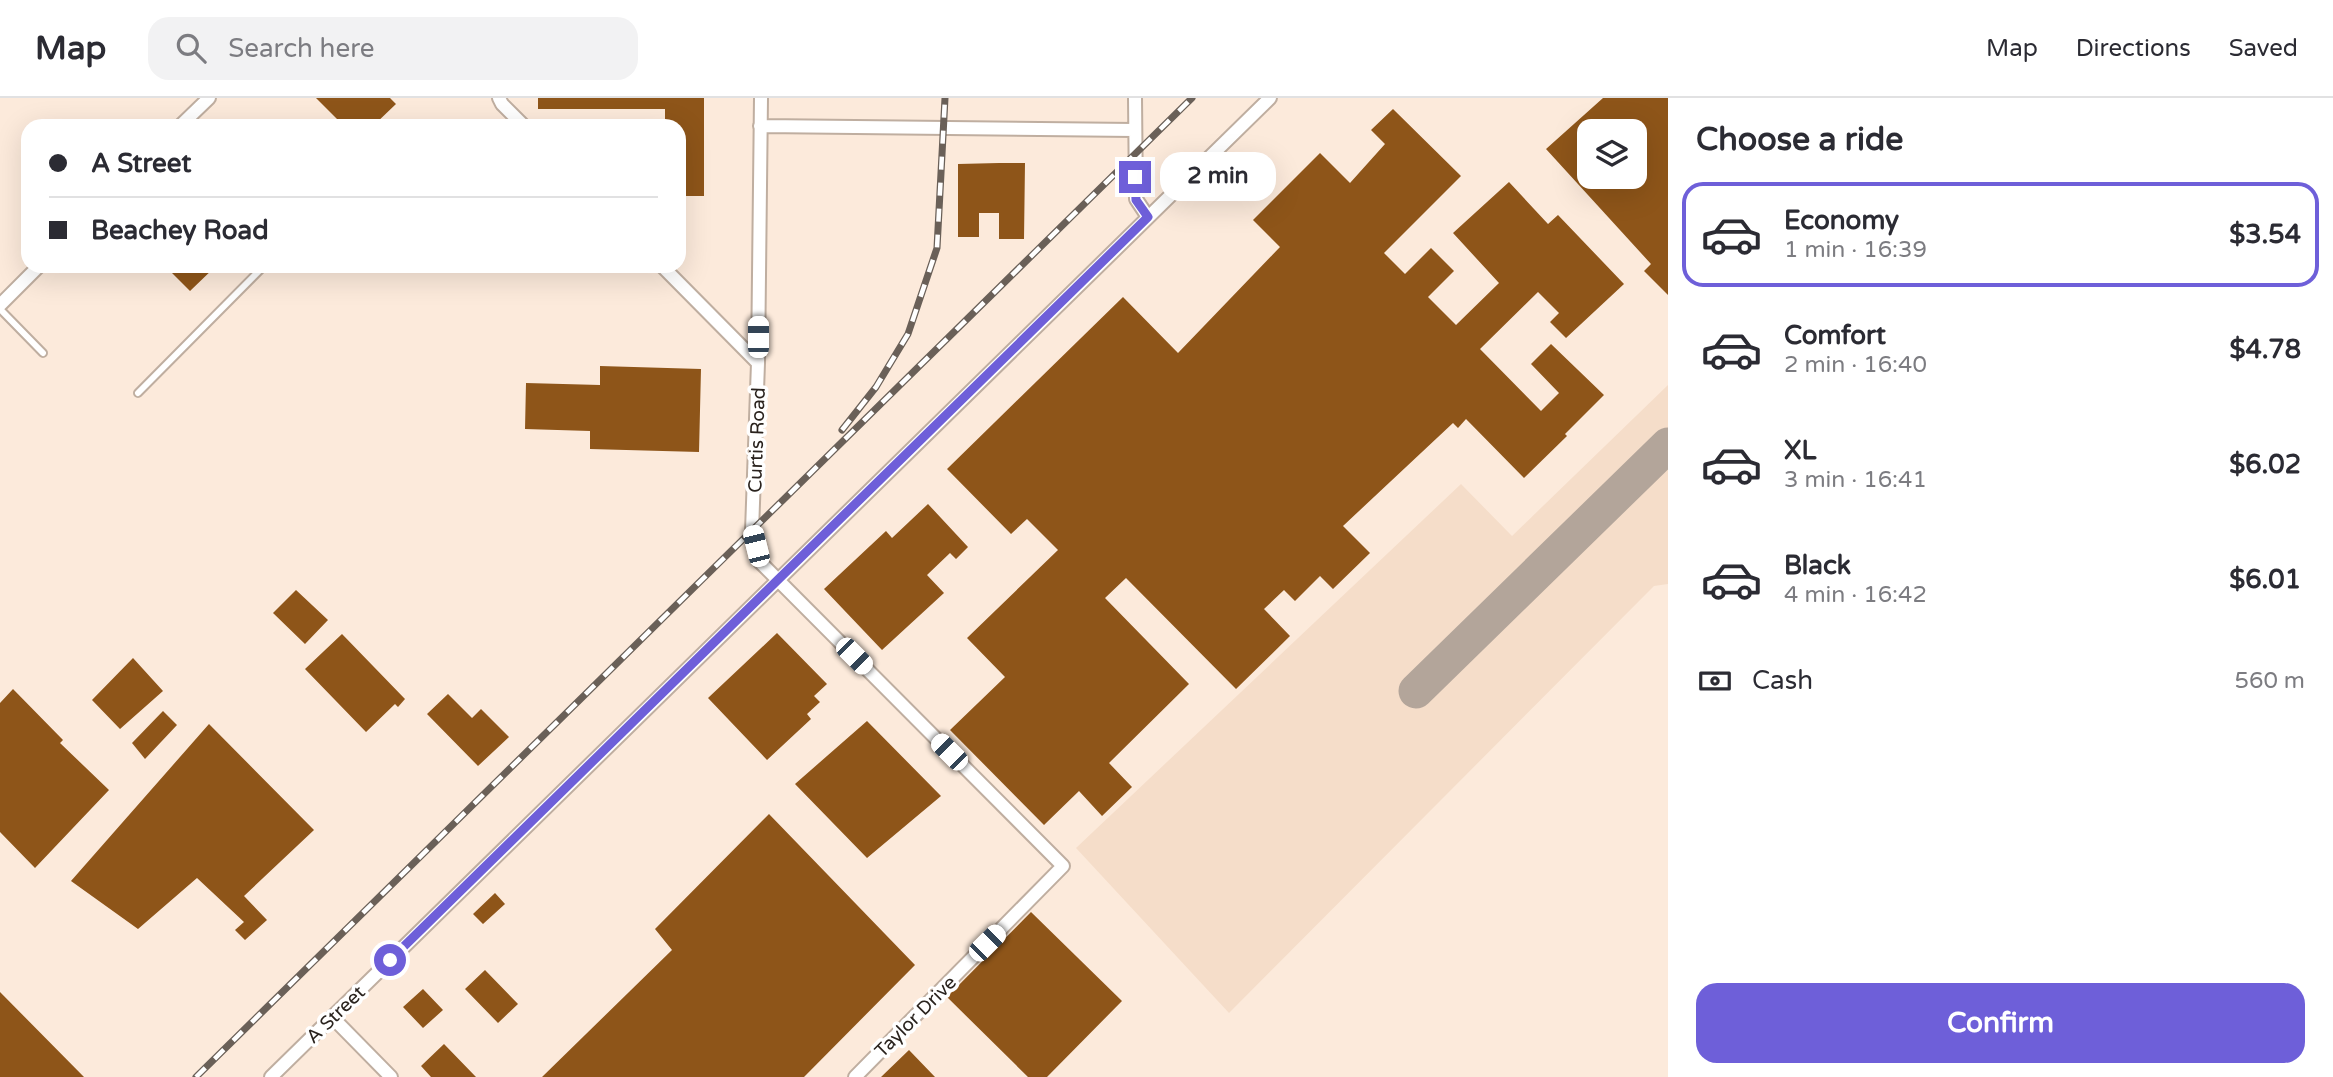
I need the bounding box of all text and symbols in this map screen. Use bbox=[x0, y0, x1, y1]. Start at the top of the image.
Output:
search box bbox=[148, 17, 638, 80]
text: Map bbox=[35, 29, 106, 68]
icon: search bbox=[172, 29, 210, 67]
text: Search here bbox=[228, 33, 374, 64]
text: Map bbox=[1986, 34, 2038, 63]
text: Directions bbox=[2076, 34, 2191, 63]
text: Saved bbox=[2229, 34, 2298, 63]
map controls bbox=[1577, 119, 1647, 189]
button: layers bbox=[1577, 119, 1647, 189]
text: Choose a ride bbox=[1696, 121, 1903, 159]
text: A Street bbox=[91, 148, 191, 179]
callout: 2 min bbox=[1160, 153, 1275, 202]
route end bbox=[1119, 161, 1151, 193]
text: 2 min bbox=[1187, 162, 1249, 190]
icon: car bbox=[1700, 203, 1763, 266]
text: Economy bbox=[1784, 205, 1899, 236]
text: Beachey Road bbox=[91, 215, 269, 246]
text: $3.54 bbox=[2229, 219, 2301, 250]
text: 1 min · 16:39 bbox=[1784, 236, 1927, 264]
car bbox=[748, 316, 769, 358]
icon: car bbox=[1700, 318, 1763, 381]
text: Comfort bbox=[1784, 320, 1886, 351]
text: $4.78 bbox=[2229, 334, 2301, 365]
text: 2 min · 16:40 bbox=[1784, 351, 1927, 379]
street label: Curtis Road bbox=[744, 387, 770, 493]
icon: car bbox=[1700, 433, 1763, 496]
text: XL bbox=[1784, 435, 1816, 466]
text: $6.02 bbox=[2229, 449, 2301, 480]
text: 3 min · 16:41 bbox=[1784, 466, 1927, 494]
car bbox=[741, 523, 772, 569]
icon: car bbox=[1700, 548, 1763, 611]
text: Black bbox=[1784, 550, 1851, 581]
text: $6.01 bbox=[2229, 564, 2301, 595]
text: 4 min · 16:42 bbox=[1784, 581, 1927, 609]
car bbox=[832, 634, 877, 678]
icon: cash bbox=[1696, 662, 1734, 700]
text: Cash bbox=[1752, 665, 1813, 696]
text: 560 m bbox=[2235, 667, 2305, 695]
car bbox=[927, 730, 972, 774]
car bbox=[965, 921, 1010, 965]
route start bbox=[374, 944, 406, 976]
street label: Taylor Drive bbox=[870, 971, 961, 1062]
street label: A Street bbox=[302, 981, 370, 1048]
button: Confirm bbox=[1696, 983, 2305, 1063]

